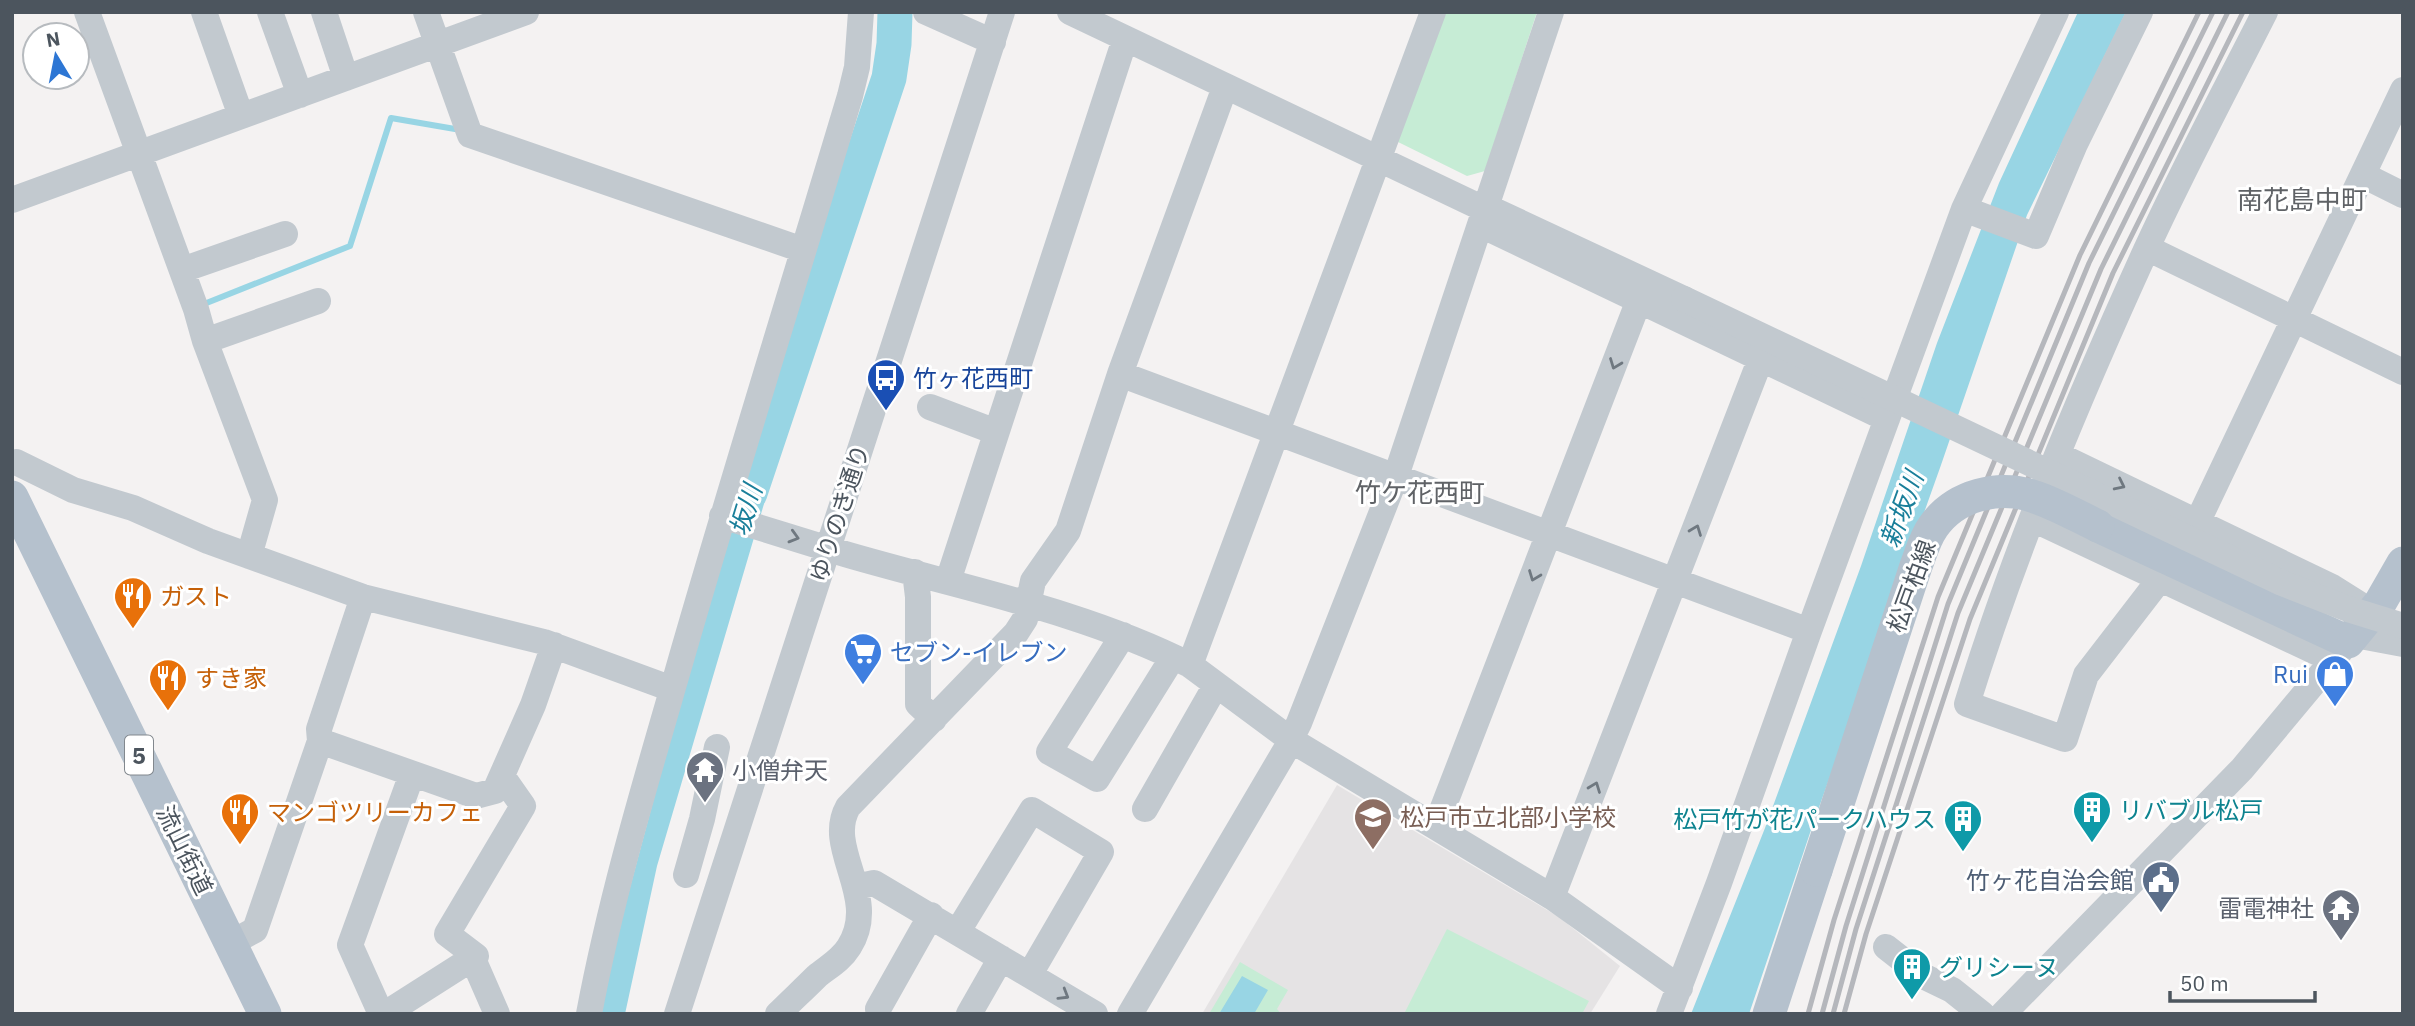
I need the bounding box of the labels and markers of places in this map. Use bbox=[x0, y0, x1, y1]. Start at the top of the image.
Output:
bus stop icon: 竹ヶ花西町 bbox=[865, 357, 907, 412]
place label: 竹ヶ花西町 bbox=[913, 362, 1033, 394]
restaurant icon: ガスト bbox=[112, 575, 154, 630]
place label: ガスト bbox=[160, 580, 232, 612]
supermarket icon: セブン-イレブン bbox=[842, 631, 884, 686]
place label: セブン-イレブン bbox=[890, 636, 1068, 668]
shop icon: Rui bbox=[2314, 653, 2356, 708]
restaurant icon: すき家 bbox=[147, 657, 189, 712]
place label: Rui bbox=[2273, 658, 2308, 690]
place label: すき家 bbox=[195, 662, 267, 694]
temple icon: 小僧弁天 bbox=[684, 749, 726, 804]
place label: 小僧弁天 bbox=[732, 754, 828, 786]
building icon: リバブル松戸 bbox=[2071, 789, 2113, 844]
restaurant icon: マンゴツリーカフェ bbox=[219, 791, 261, 846]
place label: リバブル松戸 bbox=[2119, 794, 2263, 826]
place label: マンゴツリーカフェ bbox=[267, 796, 483, 828]
school or university icon: 松戸市立北部小学校 bbox=[1352, 796, 1394, 851]
building icon: 松戸竹が花パークハウス bbox=[1942, 798, 1984, 853]
place label: 松戸市立北部小学校 bbox=[1400, 801, 1616, 833]
place label: 松戸竹が花パークハウス bbox=[1673, 803, 1936, 835]
public building icon: 竹ヶ花自治会館 bbox=[2140, 859, 2182, 914]
place label: 竹ヶ花自治会館 bbox=[1966, 864, 2134, 896]
temple icon: 雷電神社 bbox=[2320, 887, 2362, 942]
place label: 雷電神社 bbox=[2218, 892, 2314, 924]
building icon: グリシーヌ bbox=[1891, 946, 1933, 1001]
place label: グリシーヌ bbox=[1939, 951, 2059, 983]

